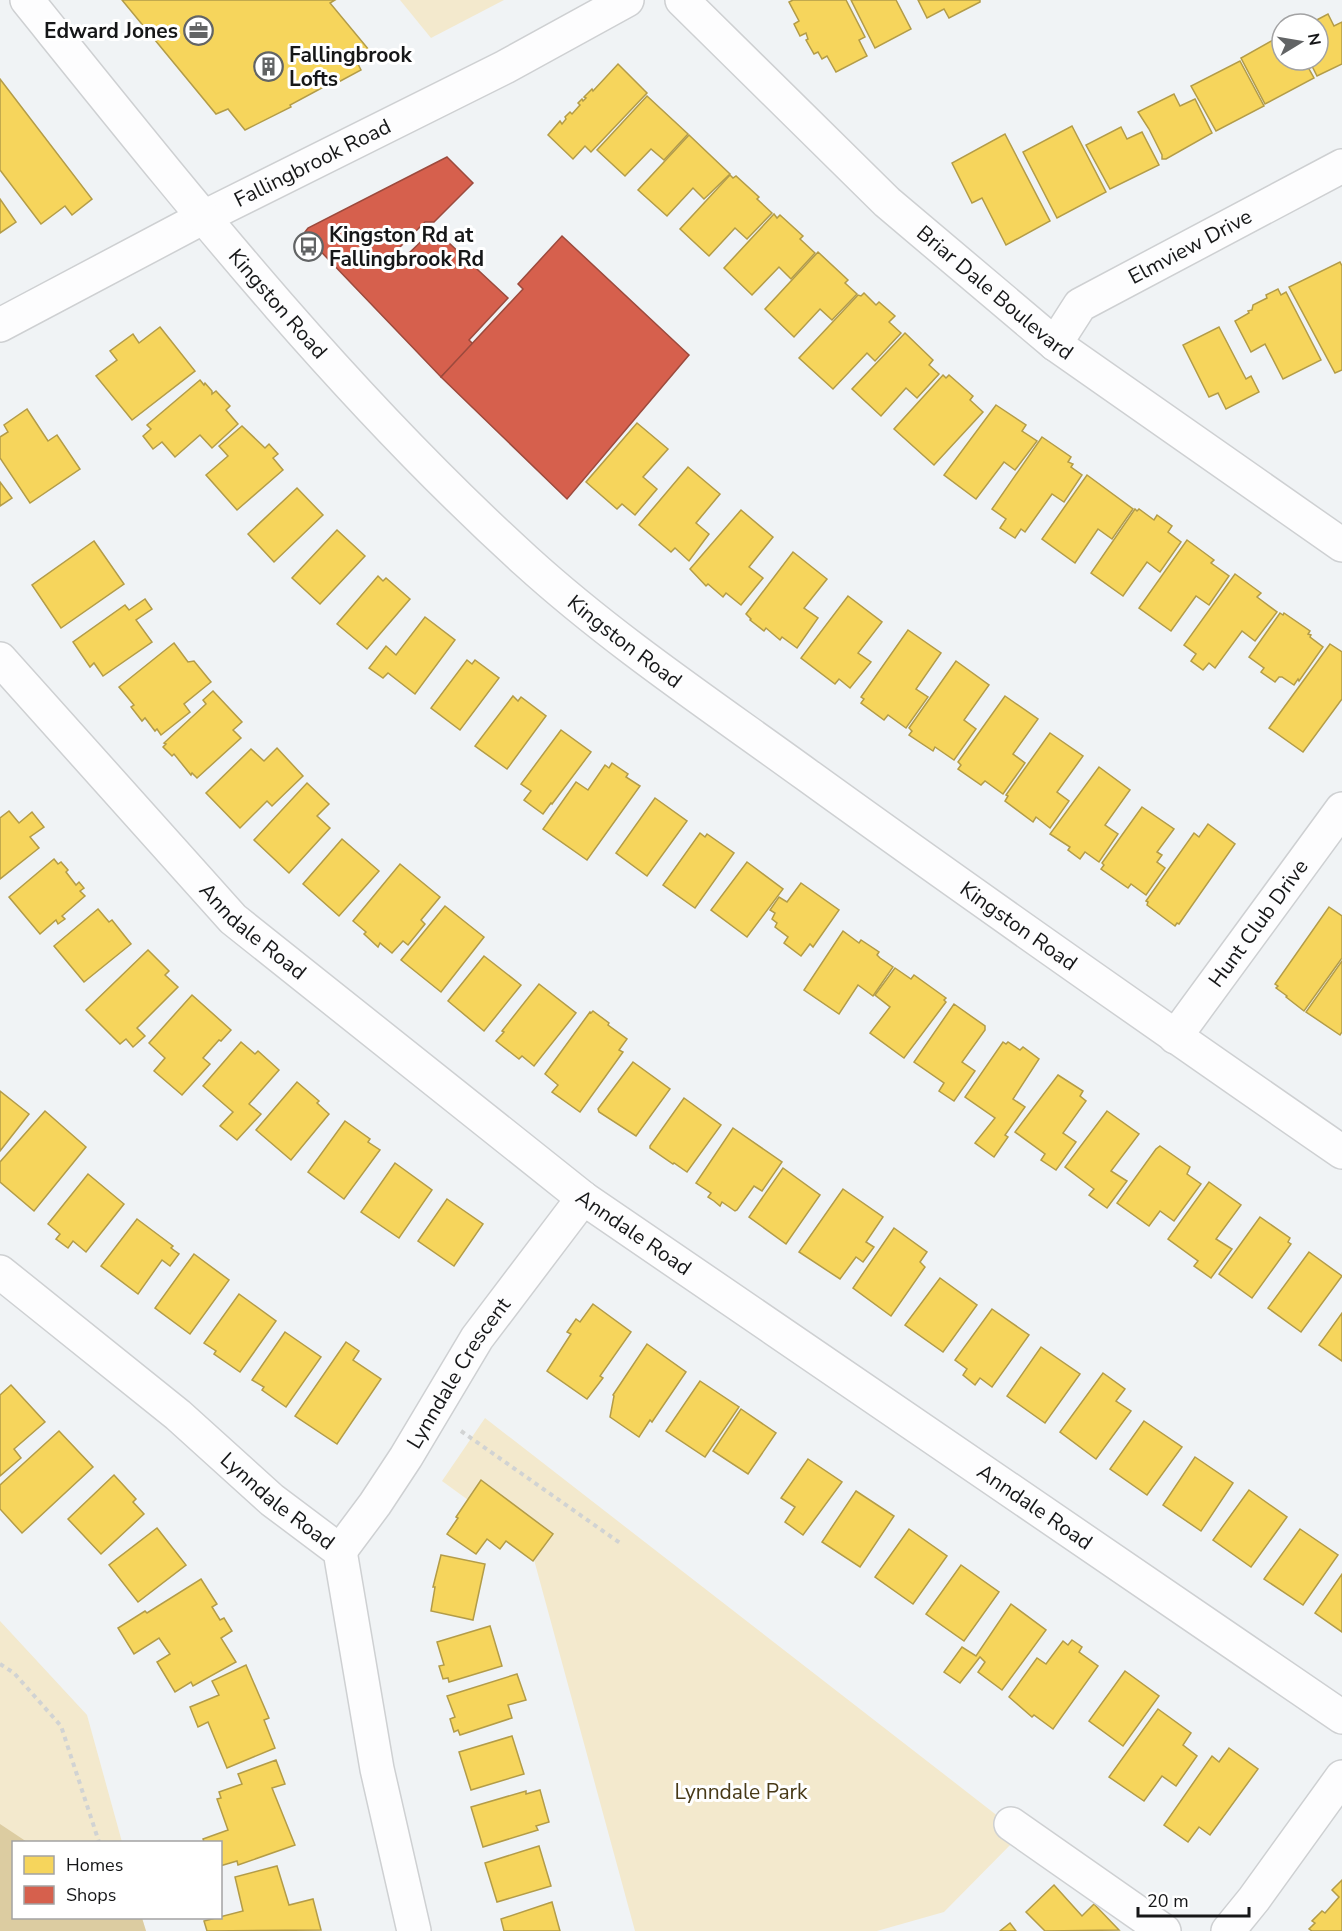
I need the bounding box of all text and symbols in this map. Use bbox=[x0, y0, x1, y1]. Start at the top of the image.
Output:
north arrow bbox=[1270, 12, 1330, 72]
office icon: Edward Jones bbox=[183, 15, 215, 47]
place label: Edward Jones bbox=[44, 17, 178, 45]
text: N bbox=[1302, 31, 1326, 47]
place label: Fallingbrook Lofts bbox=[289, 41, 412, 93]
building icon: Fallingbrook Lofts bbox=[252, 51, 284, 83]
street label: Fallingbrook Road bbox=[229, 112, 395, 214]
street label: Elmview Drive bbox=[1123, 202, 1257, 291]
street label: Briar Dale Boulevard bbox=[911, 219, 1079, 367]
place label: Kingston Rd at Fallingbrook Rd bbox=[329, 221, 484, 273]
bus stop icon: Kingston Rd at Fallingbrook Rd bbox=[292, 231, 324, 263]
street label: Kingston Road bbox=[222, 243, 334, 365]
street label: Kingston Road bbox=[561, 589, 687, 695]
street label: Hunt Club Drive bbox=[1202, 854, 1315, 993]
street label: Kingston Road bbox=[954, 875, 1083, 977]
street label: Anndale Road bbox=[193, 877, 312, 986]
street label: Anndale Road bbox=[570, 1183, 697, 1282]
street label: Lynndale Crescent bbox=[400, 1291, 517, 1454]
street label: Lynndale Road bbox=[214, 1446, 340, 1556]
street label: Anndale Road bbox=[971, 1457, 1098, 1556]
park label: Lynndale Park bbox=[674, 1778, 808, 1806]
legend bbox=[12, 1841, 222, 1919]
text: Homes bbox=[66, 1853, 123, 1877]
scale bar bbox=[1138, 1880, 1249, 1918]
text: Shops bbox=[66, 1883, 116, 1907]
text: 20 m bbox=[1147, 1889, 1189, 1913]

